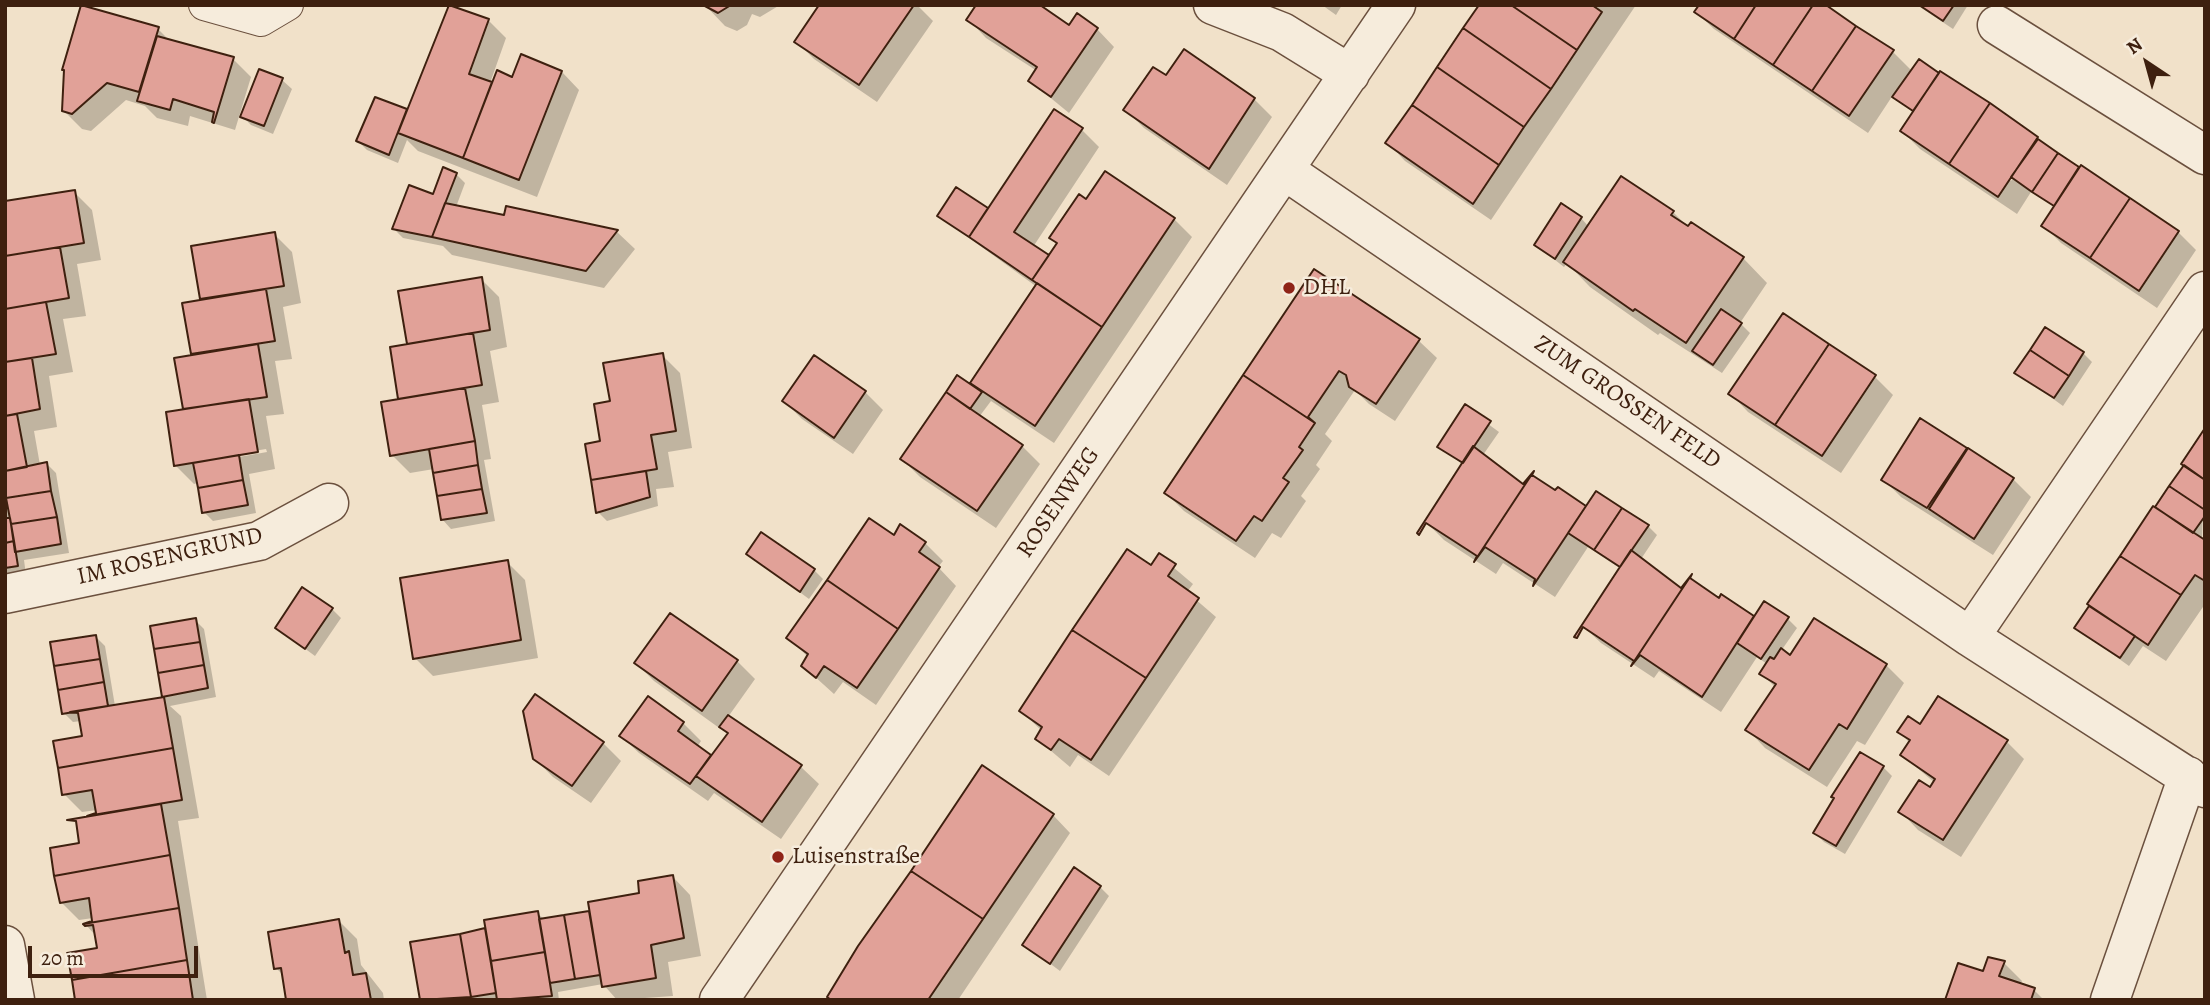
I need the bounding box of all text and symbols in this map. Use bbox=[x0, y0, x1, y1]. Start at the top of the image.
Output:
north arrow bbox=[2112, 28, 2182, 98]
text: N bbox=[2121, 31, 2148, 61]
place label: DHL bbox=[1303, 274, 1350, 302]
marker: DHL bbox=[1281, 280, 1297, 296]
street label: ZUM GROSSEN FELD bbox=[1528, 330, 1726, 476]
street label: ROSENWEG bbox=[1011, 442, 1107, 564]
street label: IM ROSENGRUND bbox=[74, 522, 266, 592]
place label: Luisenstraße bbox=[792, 843, 920, 871]
marker: Luisenstraße bbox=[770, 849, 786, 865]
scale bar bbox=[32, 932, 201, 976]
text: 20 m bbox=[41, 944, 84, 972]

